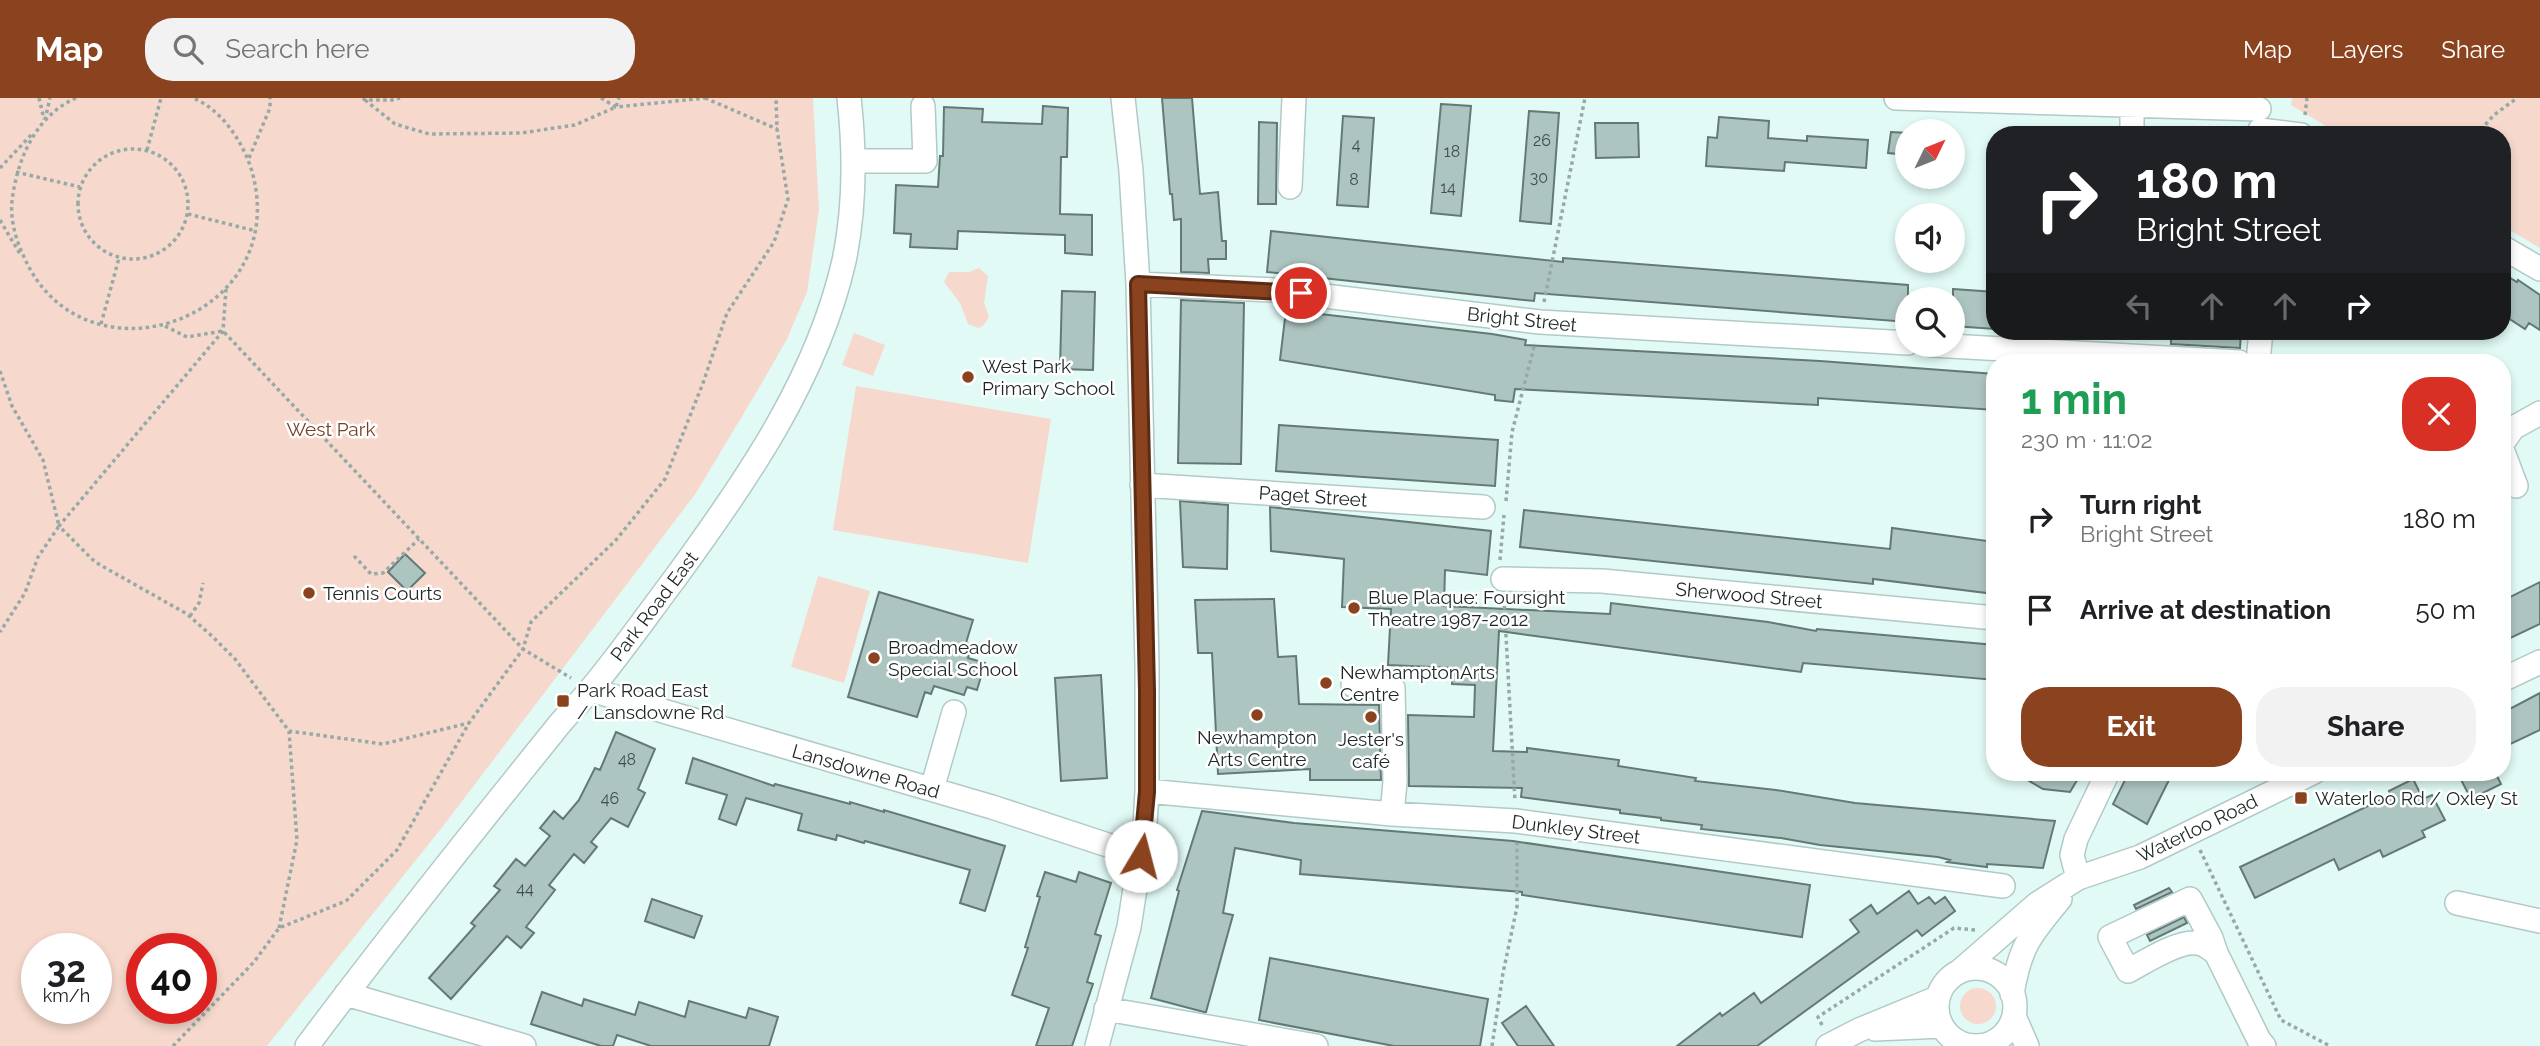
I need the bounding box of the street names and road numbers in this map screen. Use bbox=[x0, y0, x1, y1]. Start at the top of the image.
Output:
street label: Bright Street bbox=[1466, 302, 1579, 336]
street label: Paget Street bbox=[1258, 481, 1369, 511]
street label: Park Road East bbox=[606, 546, 703, 665]
street label: Sherwood Street bbox=[1675, 578, 1824, 612]
street label: Lansdowne Road bbox=[790, 739, 942, 803]
street label: Waterloo Road bbox=[2133, 789, 2261, 867]
street label: Dunkley Street bbox=[1510, 810, 1642, 848]

